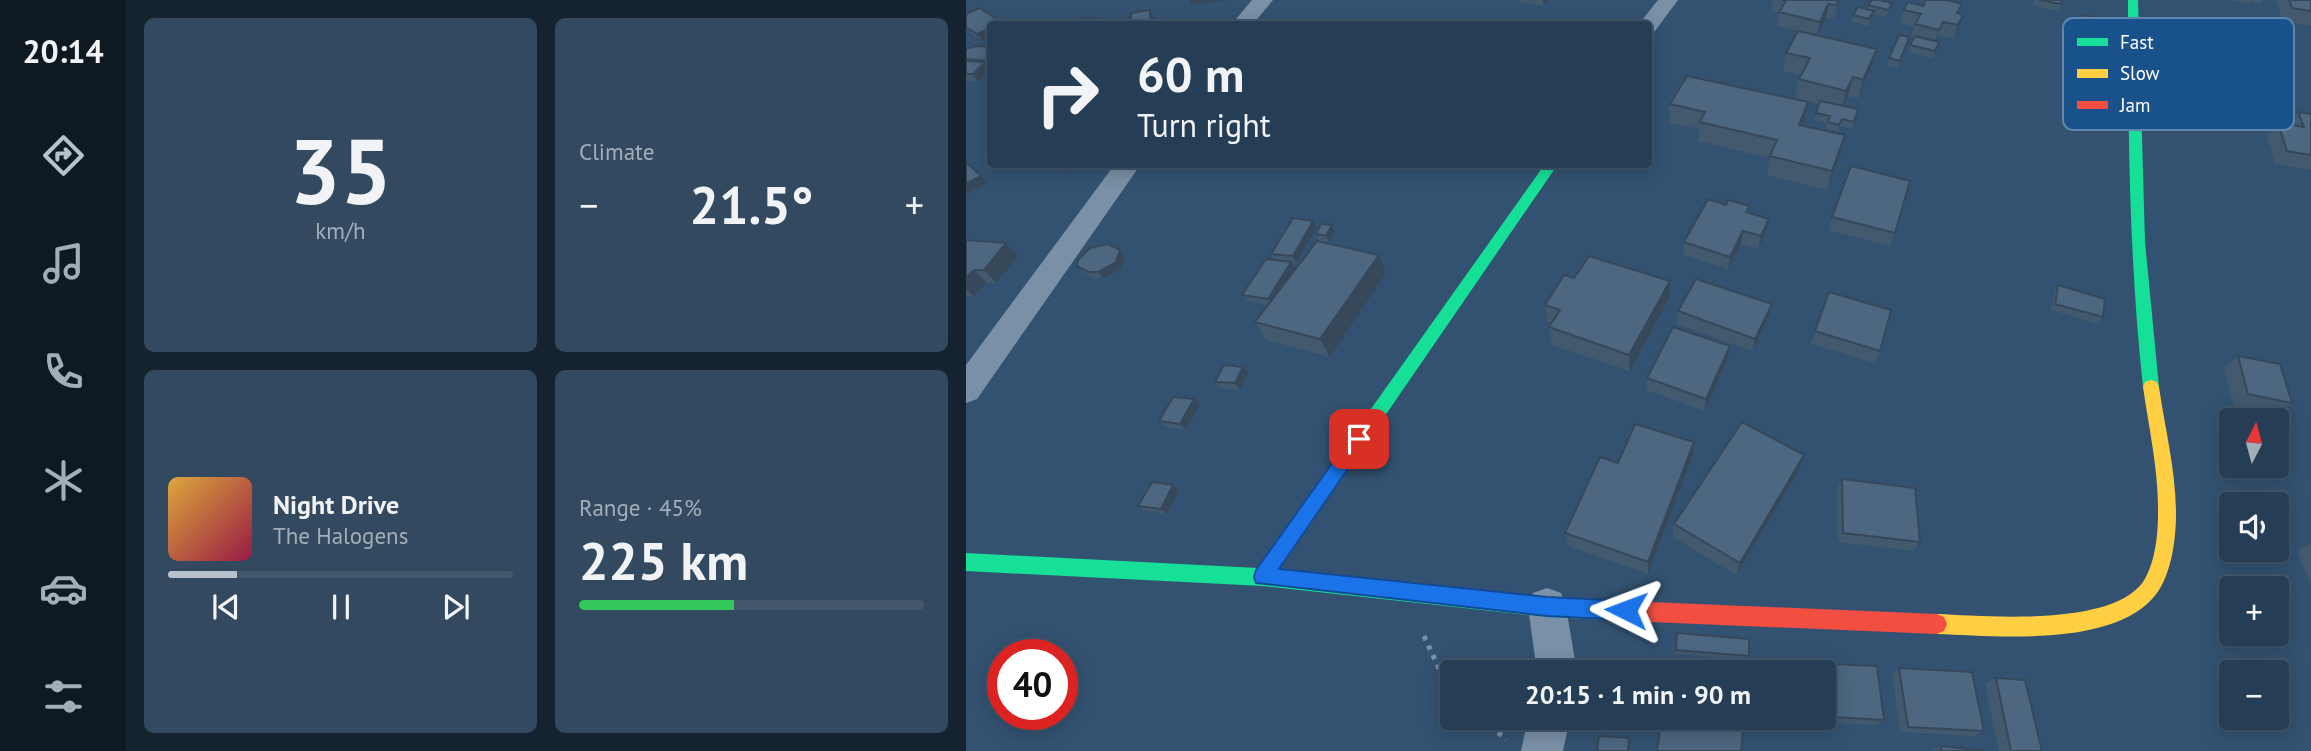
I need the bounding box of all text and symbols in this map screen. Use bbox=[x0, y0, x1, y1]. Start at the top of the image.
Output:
legend bbox=[2063, 18, 2294, 130]
text: 20:14 bbox=[22, 30, 104, 72]
text: Fast bbox=[2120, 30, 2154, 54]
text: 60 m bbox=[1137, 42, 1244, 106]
icon: right bbox=[1022, 49, 1113, 140]
text: Slow bbox=[2120, 61, 2160, 85]
text: Jam bbox=[2119, 93, 2150, 117]
text: Turn right bbox=[1137, 104, 1271, 146]
text: 35 bbox=[289, 111, 392, 229]
icon: directions bbox=[39, 131, 88, 180]
text: Climate bbox=[579, 137, 654, 166]
text: 21.5° bbox=[690, 171, 813, 238]
text: − bbox=[579, 180, 598, 229]
text: + bbox=[905, 180, 924, 229]
text: km/h bbox=[315, 216, 366, 245]
icon: music bbox=[39, 239, 88, 288]
icon: phone bbox=[39, 347, 88, 396]
north arrow bbox=[2219, 408, 2289, 478]
map controls bbox=[2219, 408, 2289, 730]
pin bbox=[1329, 409, 1389, 469]
icon: arrive bbox=[1340, 420, 1378, 458]
icon: climate bbox=[39, 456, 88, 505]
text: Night Drive bbox=[273, 488, 399, 521]
button: sound bbox=[2219, 492, 2289, 562]
text: Range · 45% bbox=[579, 493, 702, 522]
text: The Halogens bbox=[273, 521, 408, 550]
text: 225 km bbox=[579, 527, 748, 594]
icon: car bbox=[39, 564, 88, 613]
position arrow bbox=[1589, 573, 1663, 647]
button: + bbox=[2219, 576, 2289, 646]
icon: previous bbox=[207, 588, 245, 626]
icon: pause bbox=[322, 588, 360, 626]
icon: next bbox=[437, 588, 475, 626]
speed limit sign: 40 bbox=[987, 639, 1078, 730]
button: − bbox=[2219, 660, 2289, 730]
icon: filters bbox=[39, 672, 88, 721]
text: 20:15 · 1 min · 90 m bbox=[1525, 678, 1751, 711]

